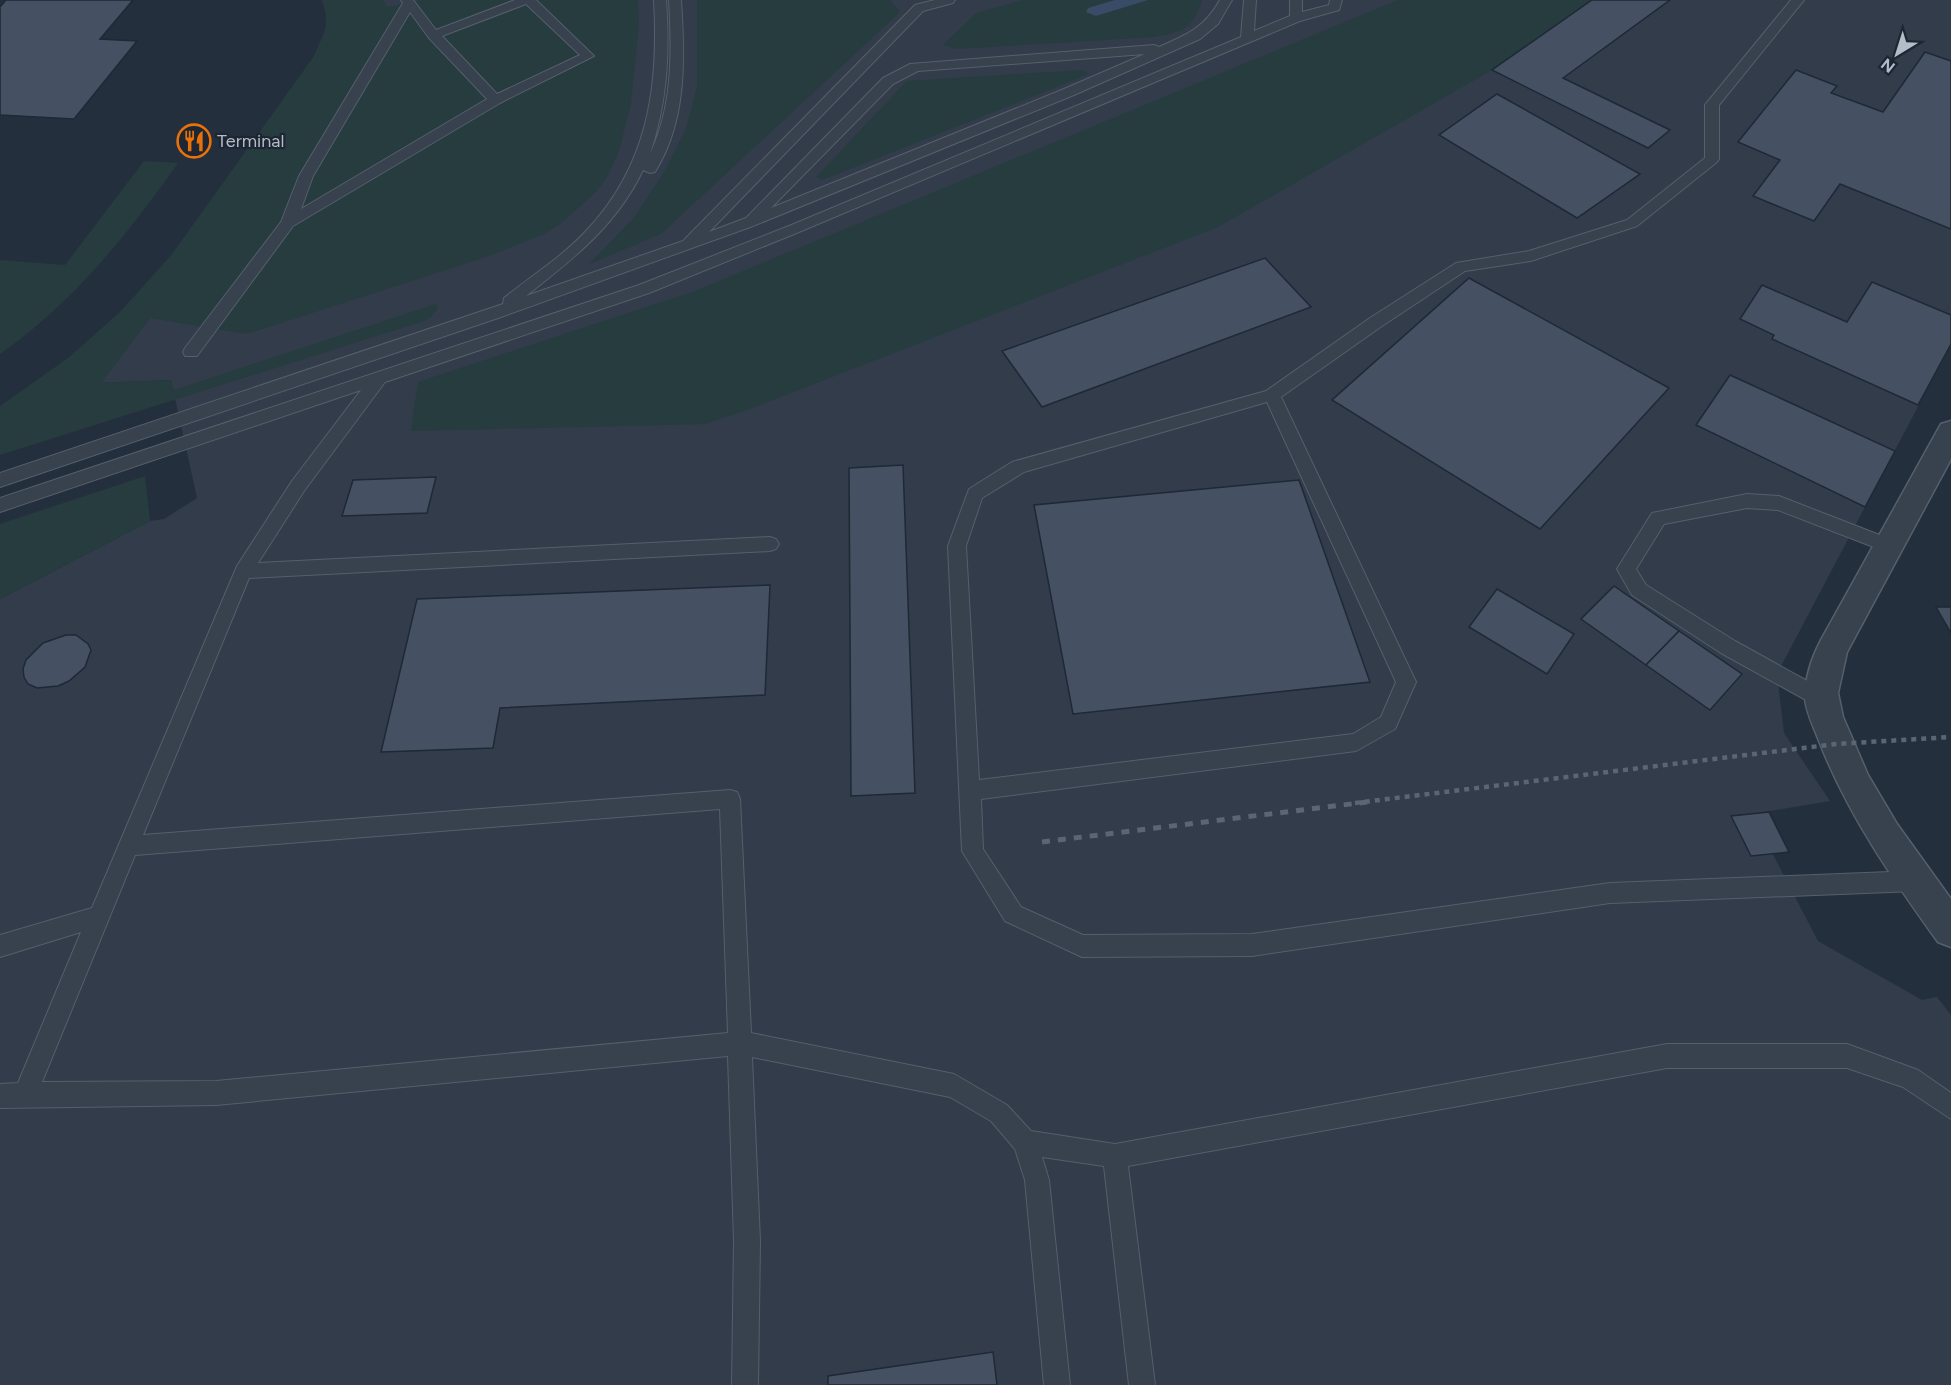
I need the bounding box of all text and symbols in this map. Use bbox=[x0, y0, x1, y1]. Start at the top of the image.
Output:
north arrow bbox=[1867, 24, 1927, 84]
text: N bbox=[1877, 54, 1899, 77]
restaurant icon: Terminal bbox=[176, 123, 212, 159]
place label: Terminal bbox=[217, 130, 284, 152]

